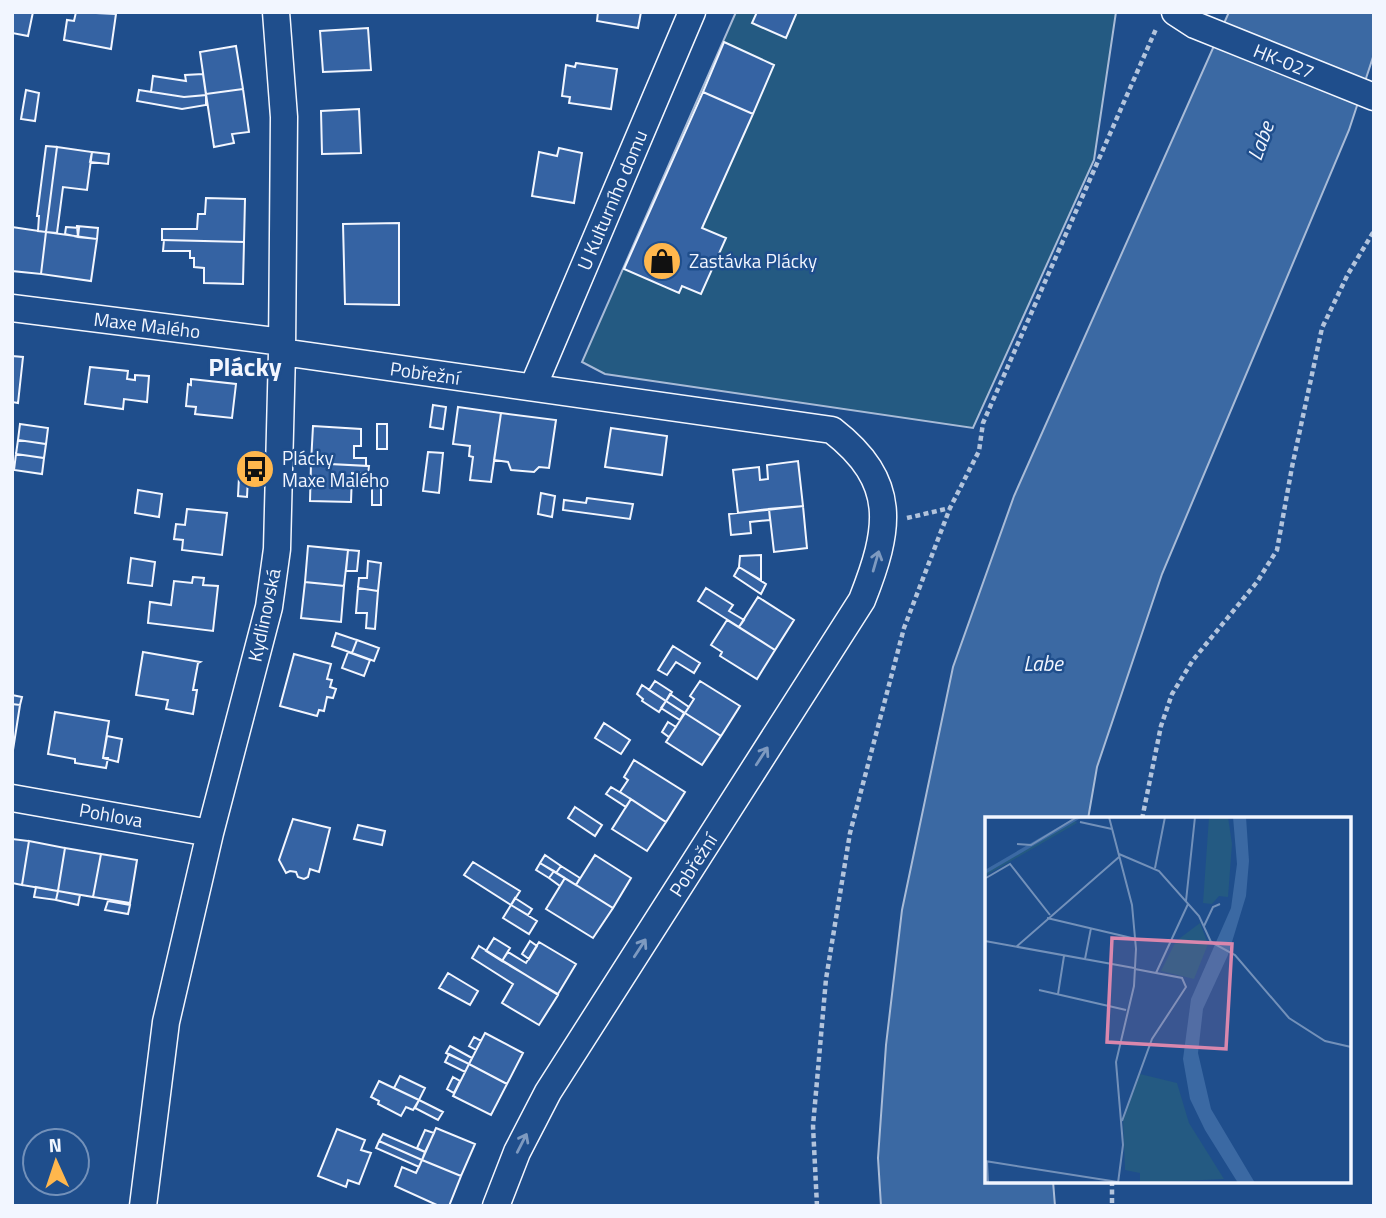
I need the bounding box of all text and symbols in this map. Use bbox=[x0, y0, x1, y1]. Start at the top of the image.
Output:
street label: HK-027 bbox=[1249, 35, 1319, 86]
water label: Labe bbox=[1238, 115, 1282, 165]
street label: U Kulturního domu bbox=[569, 125, 654, 274]
shop icon: Zastávka Plácky bbox=[641, 240, 683, 282]
place label: Zastávka Plácky bbox=[689, 246, 817, 275]
street label: Maxe Malého bbox=[92, 304, 202, 345]
district label: Plácky bbox=[208, 347, 282, 386]
street label: Pobřežní bbox=[388, 353, 464, 392]
place label: Plácky Maxe Malého bbox=[282, 443, 389, 494]
bus stop icon: Plácky Maxe Malého bbox=[234, 448, 276, 490]
one-way arrow bbox=[870, 550, 883, 572]
street label: Kydlinovská bbox=[240, 565, 288, 664]
water label: Labe bbox=[1023, 647, 1064, 679]
one-way arrow bbox=[755, 747, 769, 767]
street label: Pohlova bbox=[77, 795, 146, 834]
inset map bbox=[985, 817, 1351, 1183]
street label: Pobřežní bbox=[661, 826, 725, 902]
one-way arrow bbox=[633, 939, 647, 959]
north arrow bbox=[21, 1127, 91, 1197]
text: N bbox=[48, 1130, 62, 1159]
one-way arrow bbox=[516, 1133, 530, 1154]

